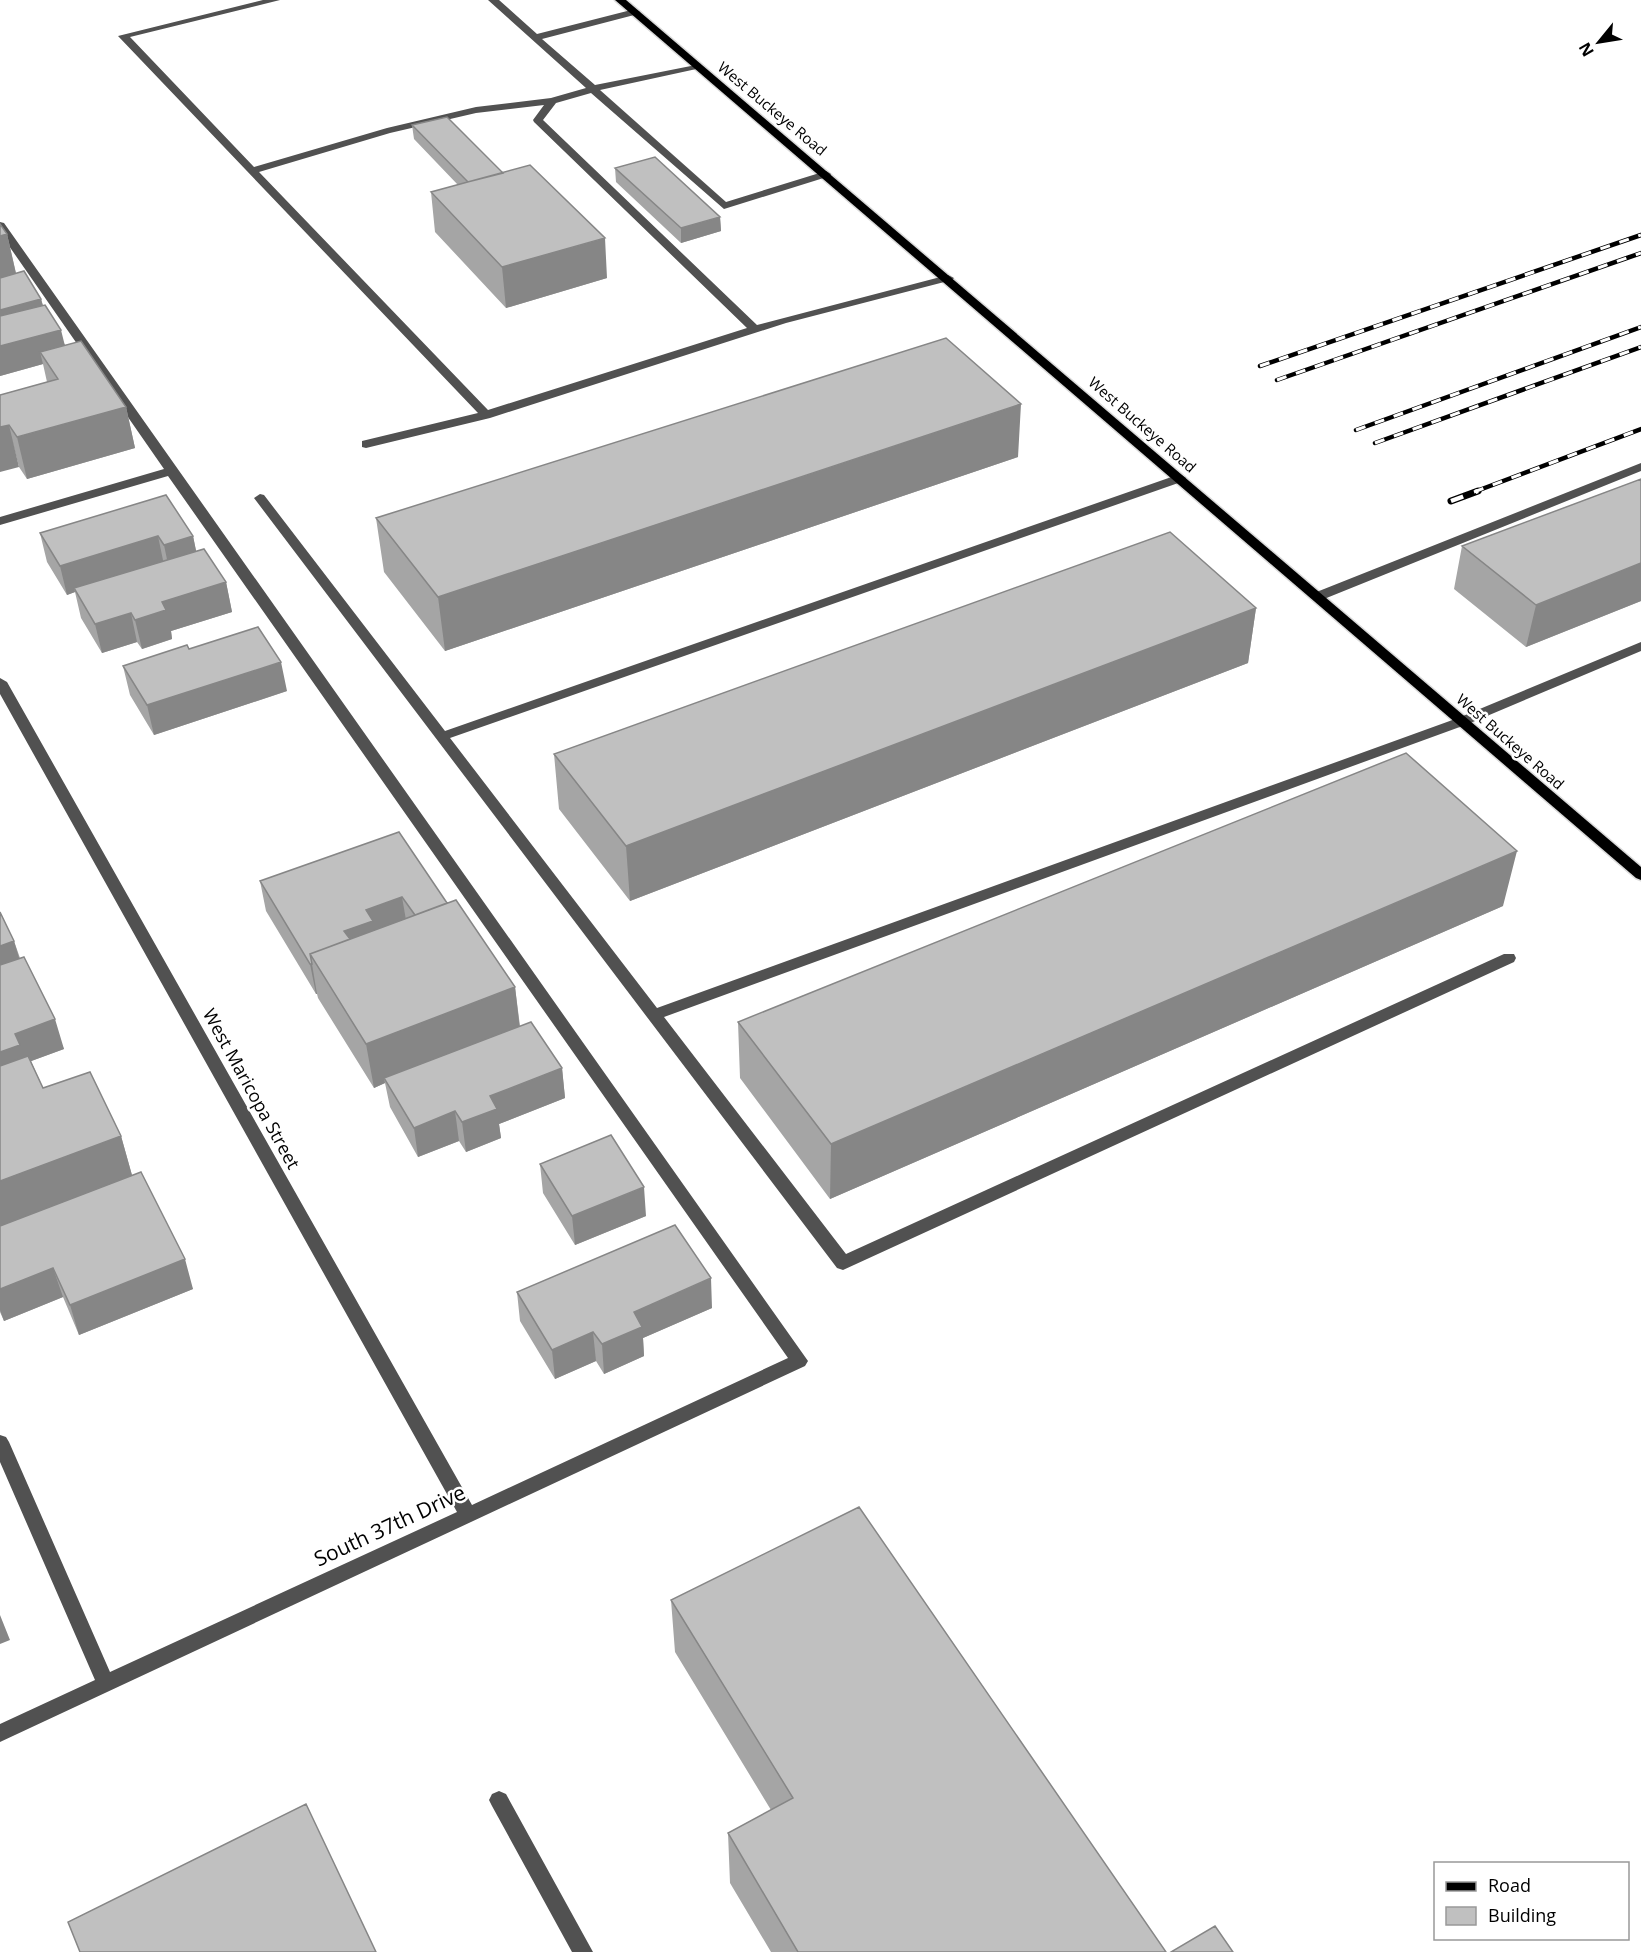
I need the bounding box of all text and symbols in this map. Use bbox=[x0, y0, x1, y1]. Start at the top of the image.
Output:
north arrow bbox=[1569, 12, 1629, 72]
text: N bbox=[1573, 38, 1599, 61]
street label: West Buckeye Road bbox=[714, 57, 831, 160]
street label: West Buckeye Road bbox=[1085, 372, 1201, 477]
street label: West Buckeye Road bbox=[1453, 689, 1569, 794]
street label: West Maricopa Street bbox=[198, 1004, 306, 1173]
street label: South 37th Drive bbox=[309, 1478, 470, 1572]
legend bbox=[1434, 1862, 1629, 1940]
text: Road bbox=[1488, 1873, 1531, 1897]
text: Building bbox=[1488, 1903, 1556, 1927]

